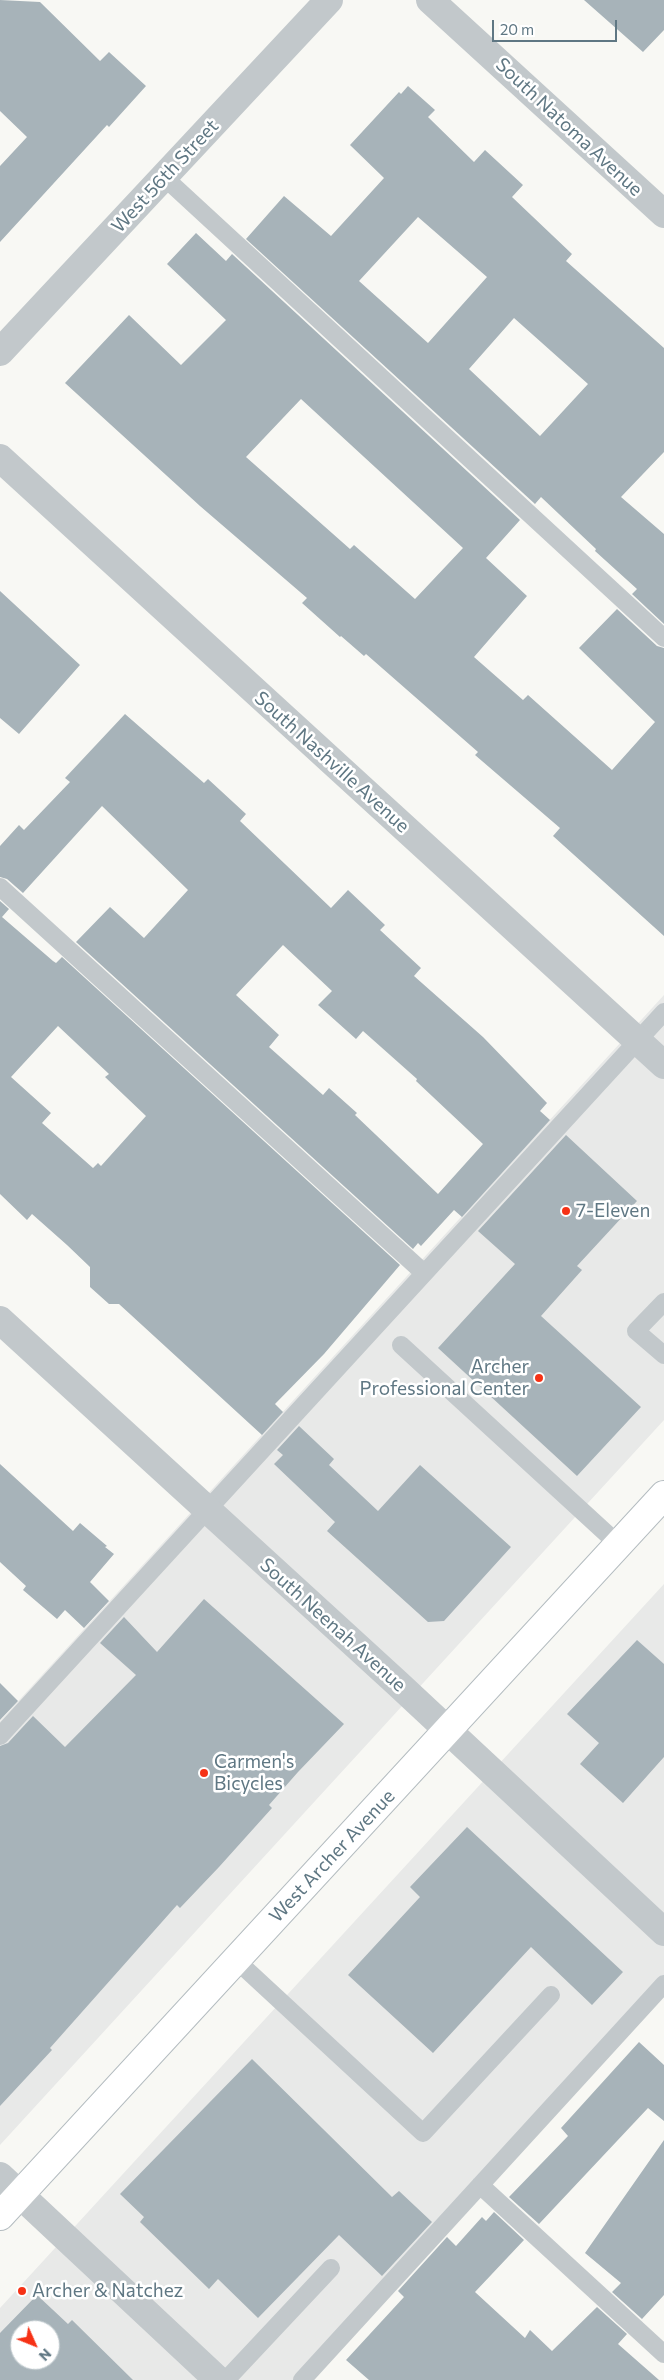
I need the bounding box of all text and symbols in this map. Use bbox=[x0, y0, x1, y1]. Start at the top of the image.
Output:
scale bar bbox=[494, 10, 619, 42]
text: 20 m bbox=[500, 20, 534, 38]
street label: South Natoma Avenue bbox=[491, 53, 647, 201]
street label: West 56th Street bbox=[107, 115, 223, 237]
street label: South Nashville Avenue bbox=[250, 687, 414, 837]
place label: 7-Eleven bbox=[576, 1200, 650, 1222]
marker: 7-Eleven bbox=[560, 1205, 572, 1217]
place label: Archer Professional Center bbox=[360, 1356, 529, 1400]
marker: Archer Professional Center bbox=[533, 1372, 545, 1384]
street label: South Neenah Avenue bbox=[255, 1553, 411, 1697]
place label: Carmen's Bicycles bbox=[214, 1751, 295, 1795]
marker: Carmen's Bicycles bbox=[198, 1767, 210, 1779]
street label: West Archer Avenue bbox=[265, 1785, 399, 1927]
place label: Archer & Natchez bbox=[32, 2280, 183, 2302]
marker: Archer & Natchez bbox=[16, 2285, 28, 2297]
north arrow bbox=[10, 2320, 60, 2370]
text: N bbox=[36, 2345, 55, 2365]

